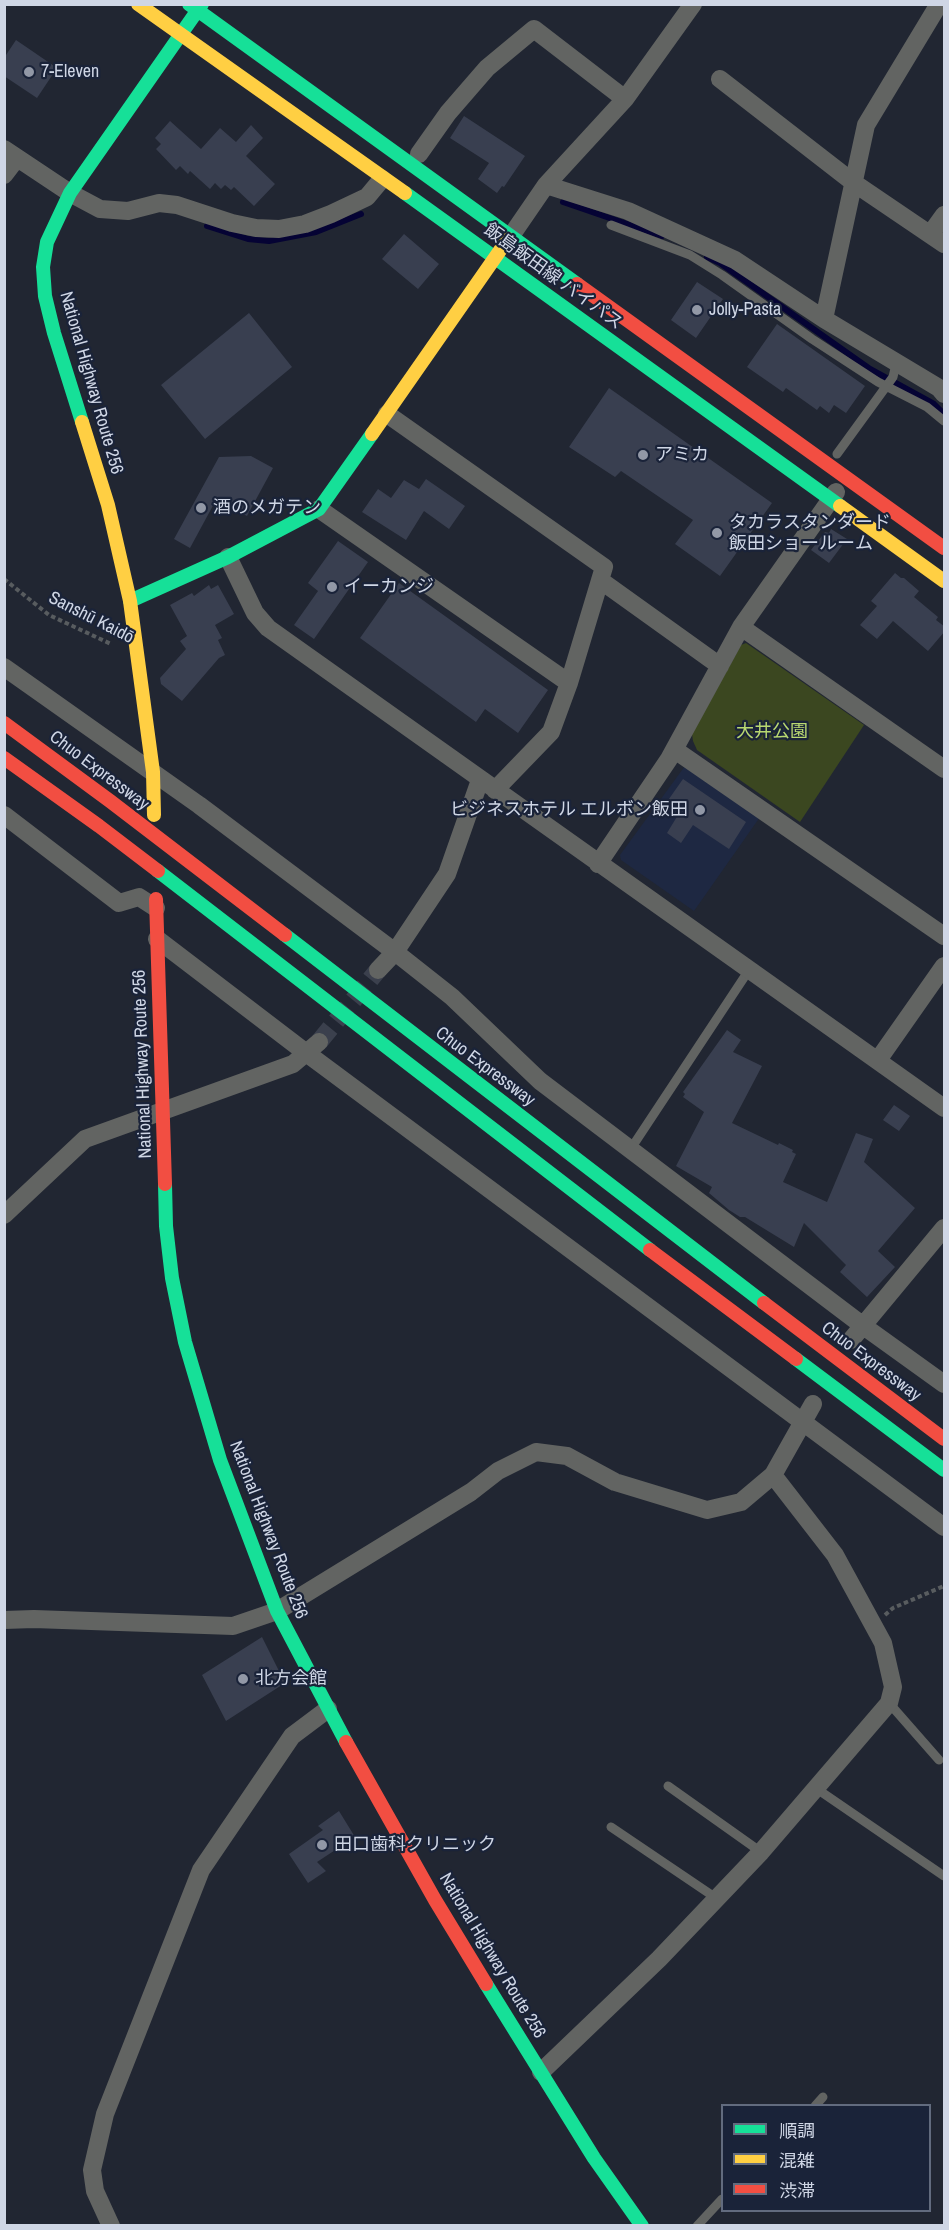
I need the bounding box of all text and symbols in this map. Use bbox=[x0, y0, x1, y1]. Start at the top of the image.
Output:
place label: 7-Eleven bbox=[41, 61, 99, 83]
marker: 7-Eleven bbox=[22, 65, 36, 79]
street label: 飯島飯田線 バイパス bbox=[479, 219, 627, 335]
street label: National Highway Route 256 bbox=[55, 289, 127, 477]
place label: Jolly-Pasta bbox=[709, 299, 781, 321]
marker: Jolly-Pasta bbox=[690, 303, 704, 317]
place label: アミカ bbox=[655, 444, 709, 466]
marker: アミカ bbox=[636, 448, 650, 462]
place label: 酒のメガテン bbox=[213, 497, 321, 519]
marker: 酒のメガテン bbox=[194, 501, 208, 515]
place label: タカラスタンダード 飯田ショールーム bbox=[729, 512, 891, 554]
marker: タカラスタンダード 飯田ショールーム bbox=[710, 526, 724, 540]
place label: イーカンジ bbox=[344, 576, 434, 598]
marker: イーカンジ bbox=[325, 580, 339, 594]
street label: Sanshū Kaidō bbox=[45, 587, 137, 649]
park label: 大井公園 bbox=[736, 721, 808, 743]
street label: Chuo Expressway bbox=[45, 727, 153, 815]
place label: ビジネスホテル エルボン飯田 bbox=[450, 799, 688, 821]
marker: ビジネスホテル エルボン飯田 bbox=[693, 803, 707, 817]
street label: National Highway Route 256 bbox=[129, 969, 157, 1159]
street label: Chuo Expressway bbox=[431, 1023, 539, 1111]
street label: Chuo Expressway bbox=[817, 1318, 925, 1406]
street label: National Highway Route 256 bbox=[224, 1438, 312, 1622]
place label: 北方会館 bbox=[255, 1668, 327, 1690]
marker: 北方会館 bbox=[236, 1672, 250, 1686]
place label: 田口歯科クリニック bbox=[334, 1834, 496, 1856]
marker: 田口歯科クリニック bbox=[315, 1838, 329, 1852]
street label: National Highway Route 256 bbox=[434, 1870, 550, 2042]
legend bbox=[721, 2104, 931, 2212]
text: 順調 bbox=[779, 2118, 815, 2143]
text: 混雑 bbox=[779, 2148, 815, 2173]
text: 渋滞 bbox=[779, 2178, 815, 2203]

